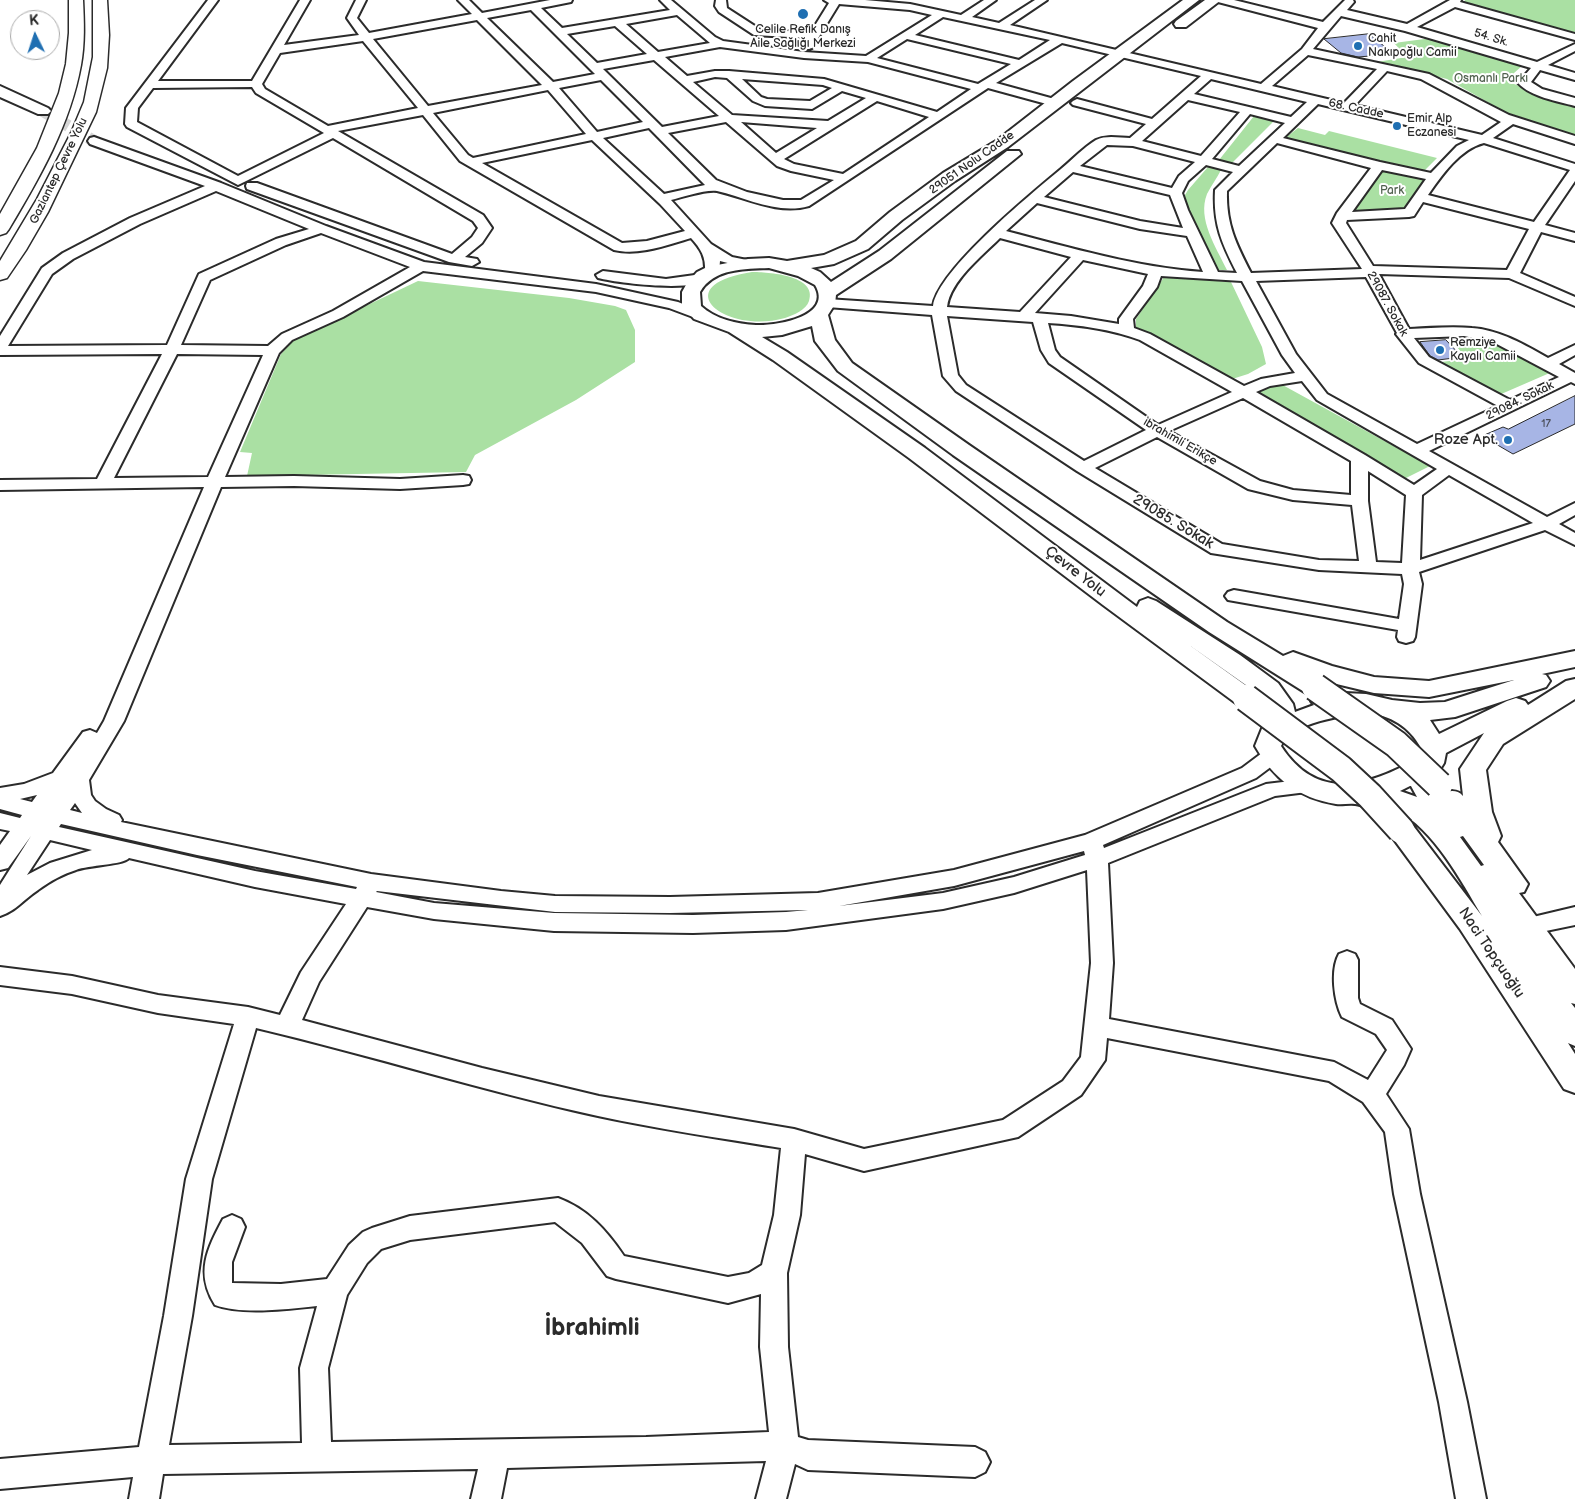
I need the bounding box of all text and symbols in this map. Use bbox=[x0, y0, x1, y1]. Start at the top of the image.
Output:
marker: Celile Refik Danış Aile Sağlığı Merkezi bbox=[796, 7, 810, 21]
north arrow bbox=[10, 10, 60, 60]
text: K bbox=[29, 12, 39, 29]
place label: Celile Refik Danış Aile Sağlığı Merkezi bbox=[750, 23, 856, 51]
street label: 54. Sk. bbox=[1472, 26, 1510, 50]
place label: Cahit Nakıpoğlu Camii bbox=[1368, 32, 1457, 60]
marker: Cahit Nakıpoğlu Camii bbox=[1352, 40, 1364, 52]
park label: Osmanlı Parkı bbox=[1454, 72, 1528, 86]
street label: 68. Cadde bbox=[1327, 96, 1385, 122]
place label: Emir Alp Eczanesi bbox=[1407, 112, 1456, 140]
street label: Gaziantep Çevre Yolu bbox=[27, 115, 91, 227]
marker: Emir Alp Eczanesi bbox=[1391, 120, 1403, 132]
street label: 29051 Nolu Cadde bbox=[927, 128, 1017, 198]
park label: Park bbox=[1380, 184, 1404, 198]
street label: 29087. Sokak bbox=[1363, 269, 1411, 339]
place label: Remziye Kayalı Camii bbox=[1450, 336, 1516, 364]
marker: Remziye Kayalı Camii bbox=[1434, 344, 1446, 356]
street label: 29084. Sokak bbox=[1484, 378, 1556, 424]
street label: ibrahimli Erikçe bbox=[1141, 415, 1219, 469]
house number: 17 bbox=[1541, 417, 1551, 431]
place label: Roze Apt. bbox=[1434, 431, 1498, 449]
marker: Roze Apt. bbox=[1502, 434, 1514, 446]
street label: 29085. Sokak bbox=[1129, 491, 1217, 553]
street label: Çevre Yolu bbox=[1041, 543, 1109, 601]
street label: Naci Topçuoğlu bbox=[1454, 904, 1528, 1002]
district label: İbrahimli bbox=[544, 1315, 640, 1343]

